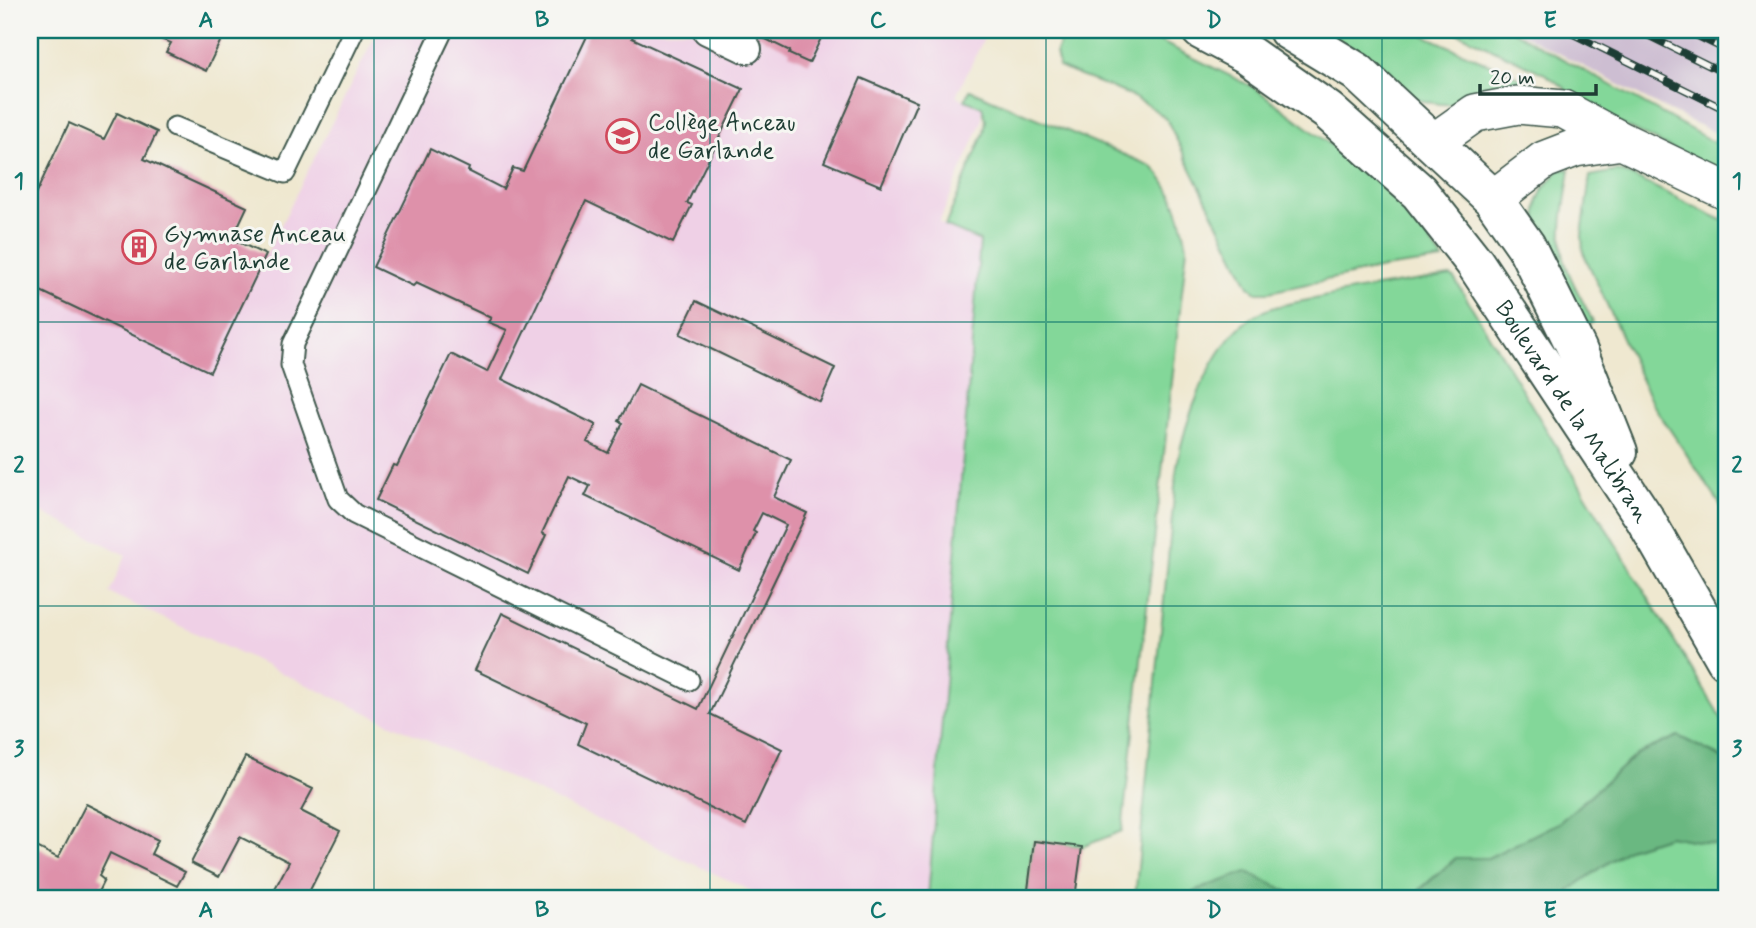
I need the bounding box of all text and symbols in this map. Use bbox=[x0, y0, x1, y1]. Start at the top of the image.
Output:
text: A bbox=[198, 6, 214, 36]
text: B bbox=[535, 6, 550, 36]
text: C bbox=[870, 6, 887, 36]
text: D bbox=[1206, 6, 1222, 36]
text: E bbox=[1543, 6, 1557, 36]
scale bar bbox=[1480, 52, 1595, 96]
text: 20 m bbox=[1490, 64, 1535, 92]
place label: Collège Anceau de Garlande bbox=[648, 108, 796, 167]
school or university icon: Collège Anceau de Garlande bbox=[604, 117, 642, 155]
text: 1 bbox=[14, 167, 24, 197]
text: 1 bbox=[1732, 167, 1742, 197]
place label: Gymnase Anceau de Garlande bbox=[164, 219, 346, 278]
building icon: Gymnase Anceau de Garlande bbox=[120, 228, 158, 266]
street label: Boulevard de la Malibran bbox=[1487, 295, 1657, 529]
text: 2 bbox=[13, 451, 25, 481]
text: 2 bbox=[1731, 451, 1743, 481]
text: 3 bbox=[14, 735, 25, 765]
text: 3 bbox=[1732, 735, 1743, 765]
text: A bbox=[198, 896, 214, 926]
text: B bbox=[535, 896, 550, 926]
text: C bbox=[870, 896, 887, 926]
text: D bbox=[1206, 896, 1222, 926]
text: E bbox=[1543, 896, 1557, 926]

